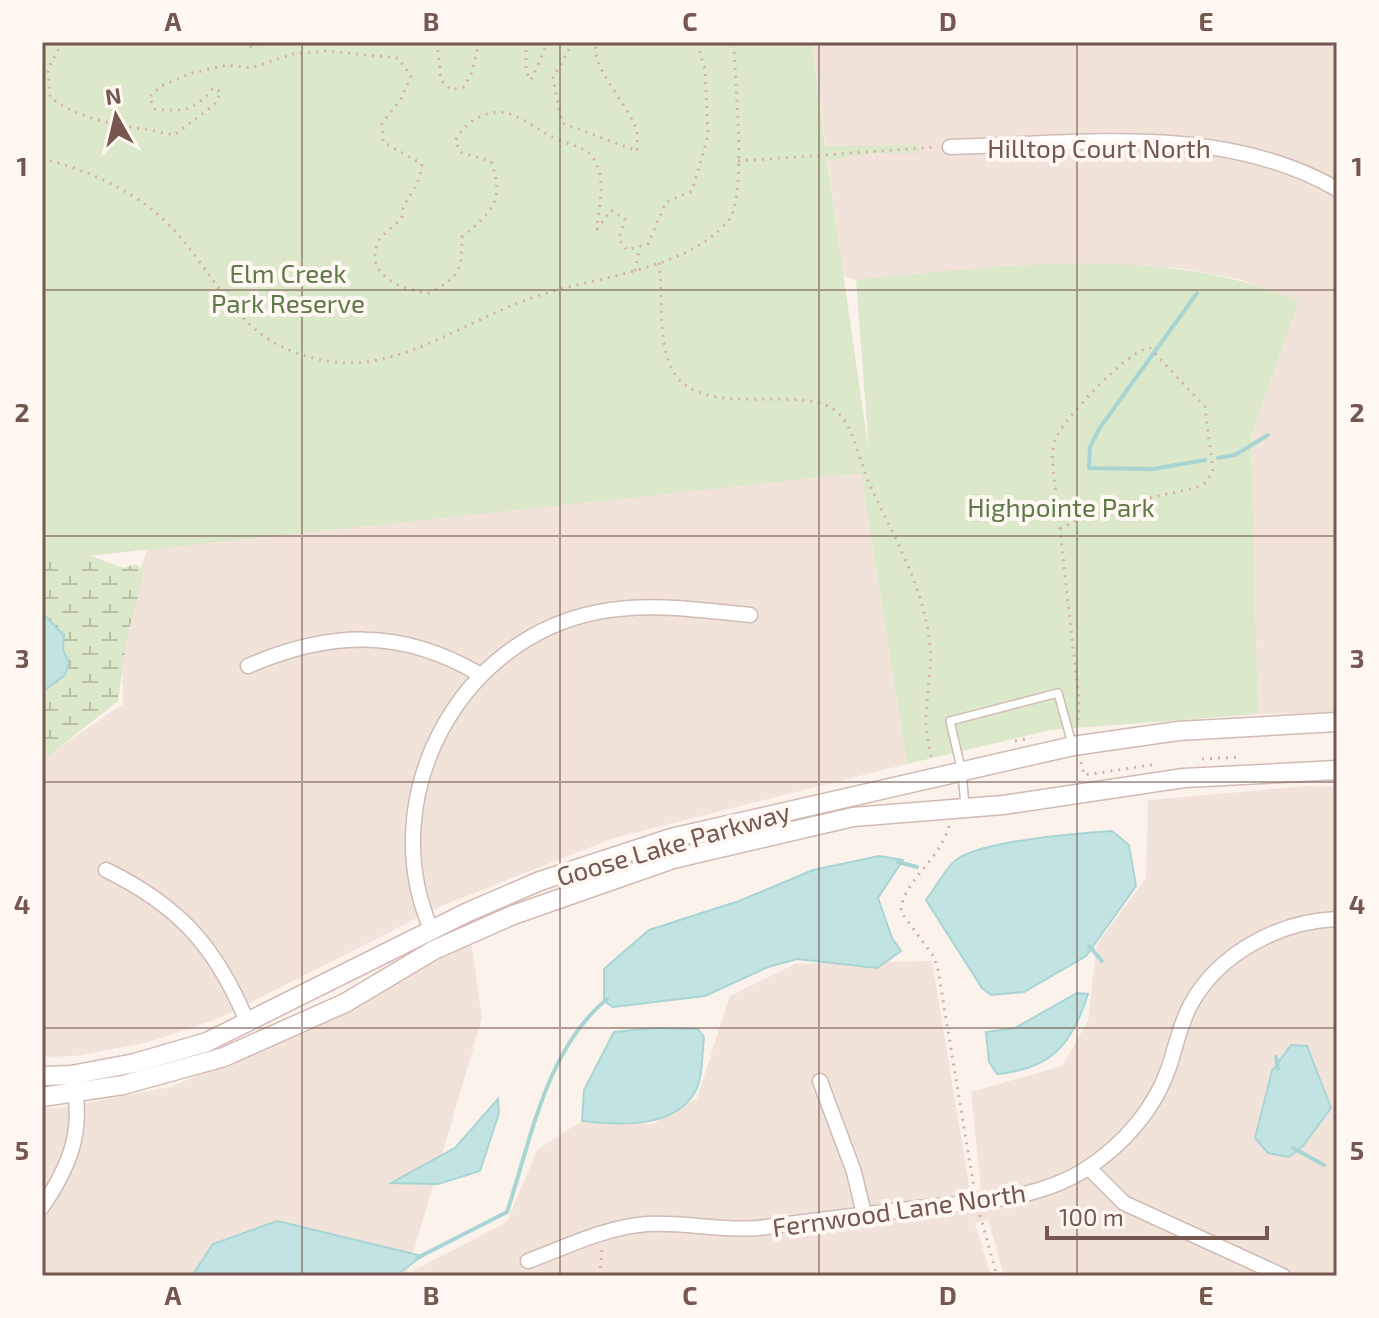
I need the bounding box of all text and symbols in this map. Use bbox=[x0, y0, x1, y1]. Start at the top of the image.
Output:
text: A bbox=[165, 5, 182, 36]
text: B bbox=[423, 5, 439, 36]
text: C bbox=[682, 5, 698, 36]
text: D bbox=[939, 5, 957, 36]
text: E bbox=[1198, 5, 1214, 36]
north arrow bbox=[76, 76, 156, 156]
text: N bbox=[103, 81, 123, 109]
street label: Hilltop Court North bbox=[987, 132, 1211, 163]
text: 1 bbox=[16, 150, 28, 181]
text: 1 bbox=[1351, 150, 1363, 181]
park label: Elm Creek Park Reserve bbox=[211, 257, 365, 318]
text: 2 bbox=[14, 396, 30, 427]
text: 2 bbox=[1349, 396, 1365, 427]
park label: Highpointe Park bbox=[967, 491, 1155, 522]
text: 3 bbox=[15, 642, 29, 673]
text: 3 bbox=[1350, 642, 1364, 673]
street label: Goose Lake Parkway bbox=[553, 795, 794, 891]
text: 4 bbox=[14, 888, 30, 919]
text: 4 bbox=[1349, 888, 1365, 919]
text: 5 bbox=[15, 1134, 29, 1165]
text: 5 bbox=[1350, 1134, 1364, 1165]
street label: Fernwood Lane North bbox=[770, 1176, 1028, 1242]
scale bar bbox=[1047, 1190, 1267, 1240]
text: 100 m bbox=[1059, 1202, 1124, 1231]
text: A bbox=[165, 1279, 182, 1310]
text: B bbox=[423, 1279, 439, 1310]
text: C bbox=[682, 1279, 698, 1310]
text: D bbox=[939, 1279, 957, 1310]
text: E bbox=[1198, 1279, 1214, 1310]

